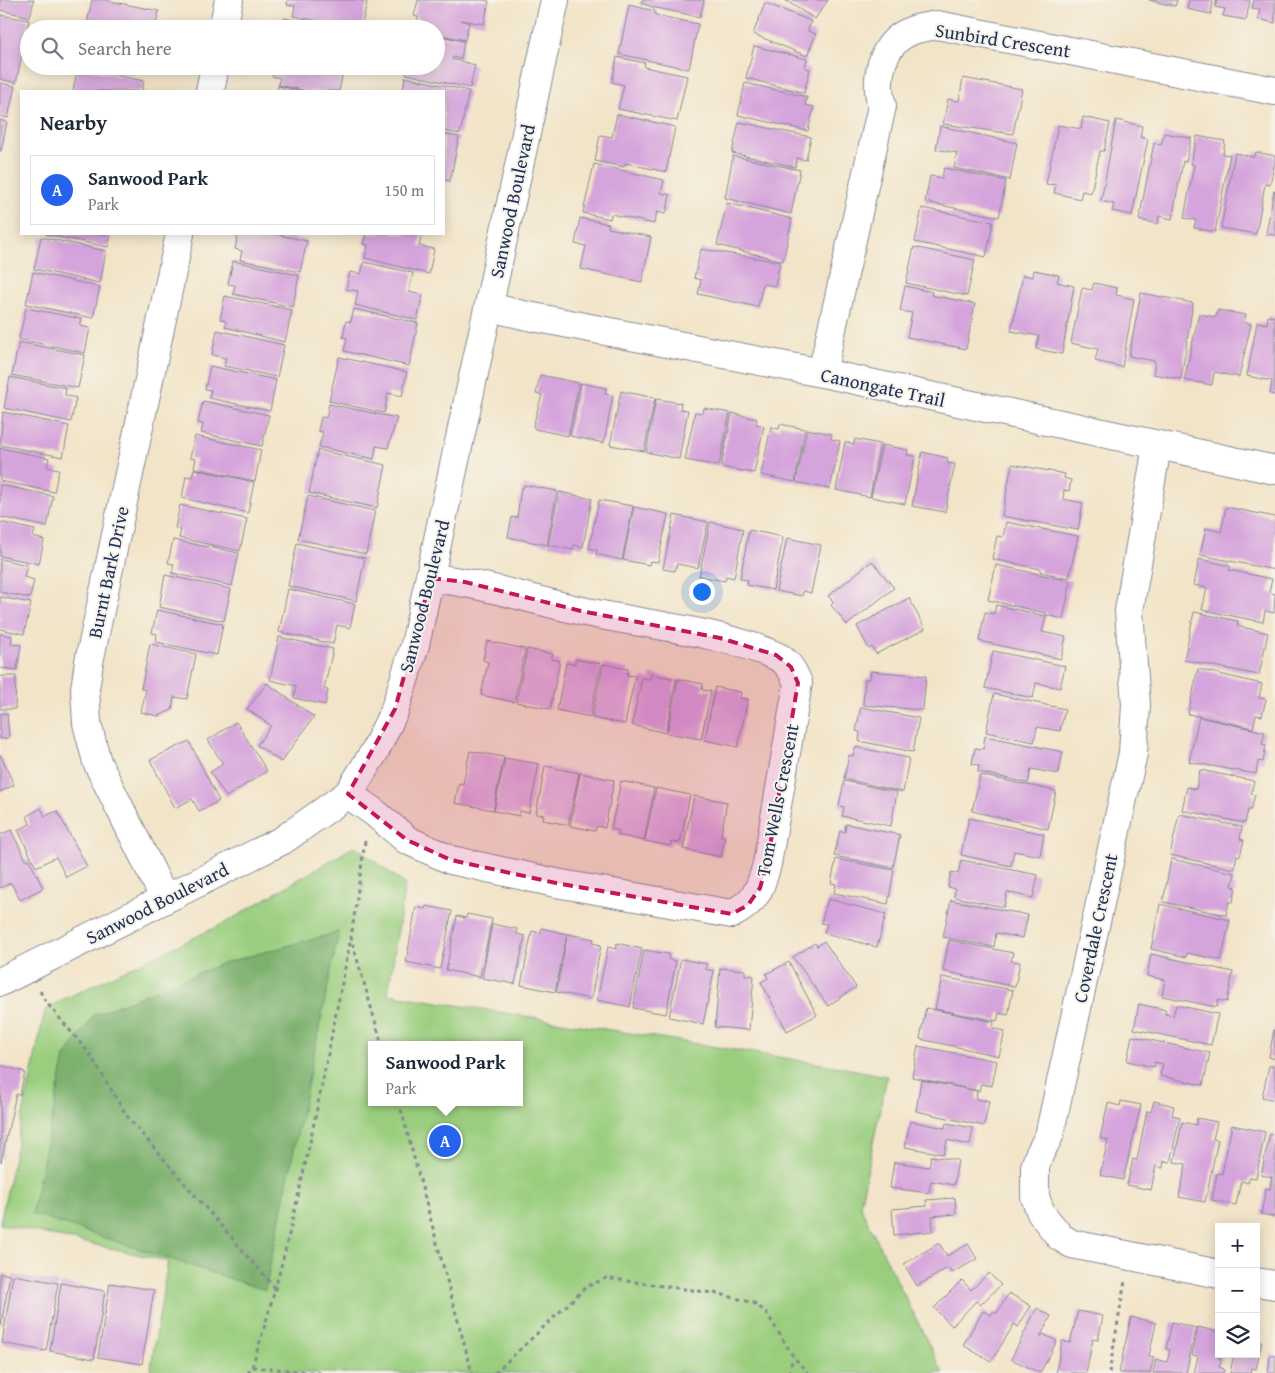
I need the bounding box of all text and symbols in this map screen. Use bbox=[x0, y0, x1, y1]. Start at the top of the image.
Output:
street label: Sunbird Crescent bbox=[933, 16, 1073, 65]
search box bbox=[20, 20, 445, 75]
icon: search bbox=[38, 34, 66, 62]
text: Search here bbox=[78, 34, 172, 62]
text: Nearby bbox=[40, 107, 107, 138]
street label: Sanwood Boulevard bbox=[482, 121, 542, 281]
text: Sanwood Park bbox=[88, 164, 208, 192]
text: A bbox=[52, 178, 62, 202]
text: 150 m bbox=[384, 178, 424, 202]
text: Park bbox=[88, 192, 119, 216]
street label: Canongate Trail bbox=[818, 360, 948, 414]
street label: Burnt Bark Drive bbox=[80, 503, 136, 641]
street label: Sanwood Boulevard bbox=[391, 516, 457, 675]
your location bbox=[689, 579, 715, 605]
street label: Tom Wells Crescent bbox=[748, 721, 806, 879]
street label: Coverdale Crescent bbox=[1066, 851, 1125, 1005]
street label: Sanwood Boulevard bbox=[81, 855, 234, 951]
popup bbox=[368, 1041, 523, 1106]
text: Sanwood Park bbox=[386, 1048, 505, 1076]
text: Park bbox=[386, 1076, 416, 1100]
pin: A bbox=[429, 1122, 461, 1160]
map controls bbox=[1215, 1223, 1260, 1358]
button: + bbox=[1215, 1223, 1260, 1268]
button: − bbox=[1215, 1268, 1260, 1313]
button: layers bbox=[1215, 1313, 1260, 1358]

